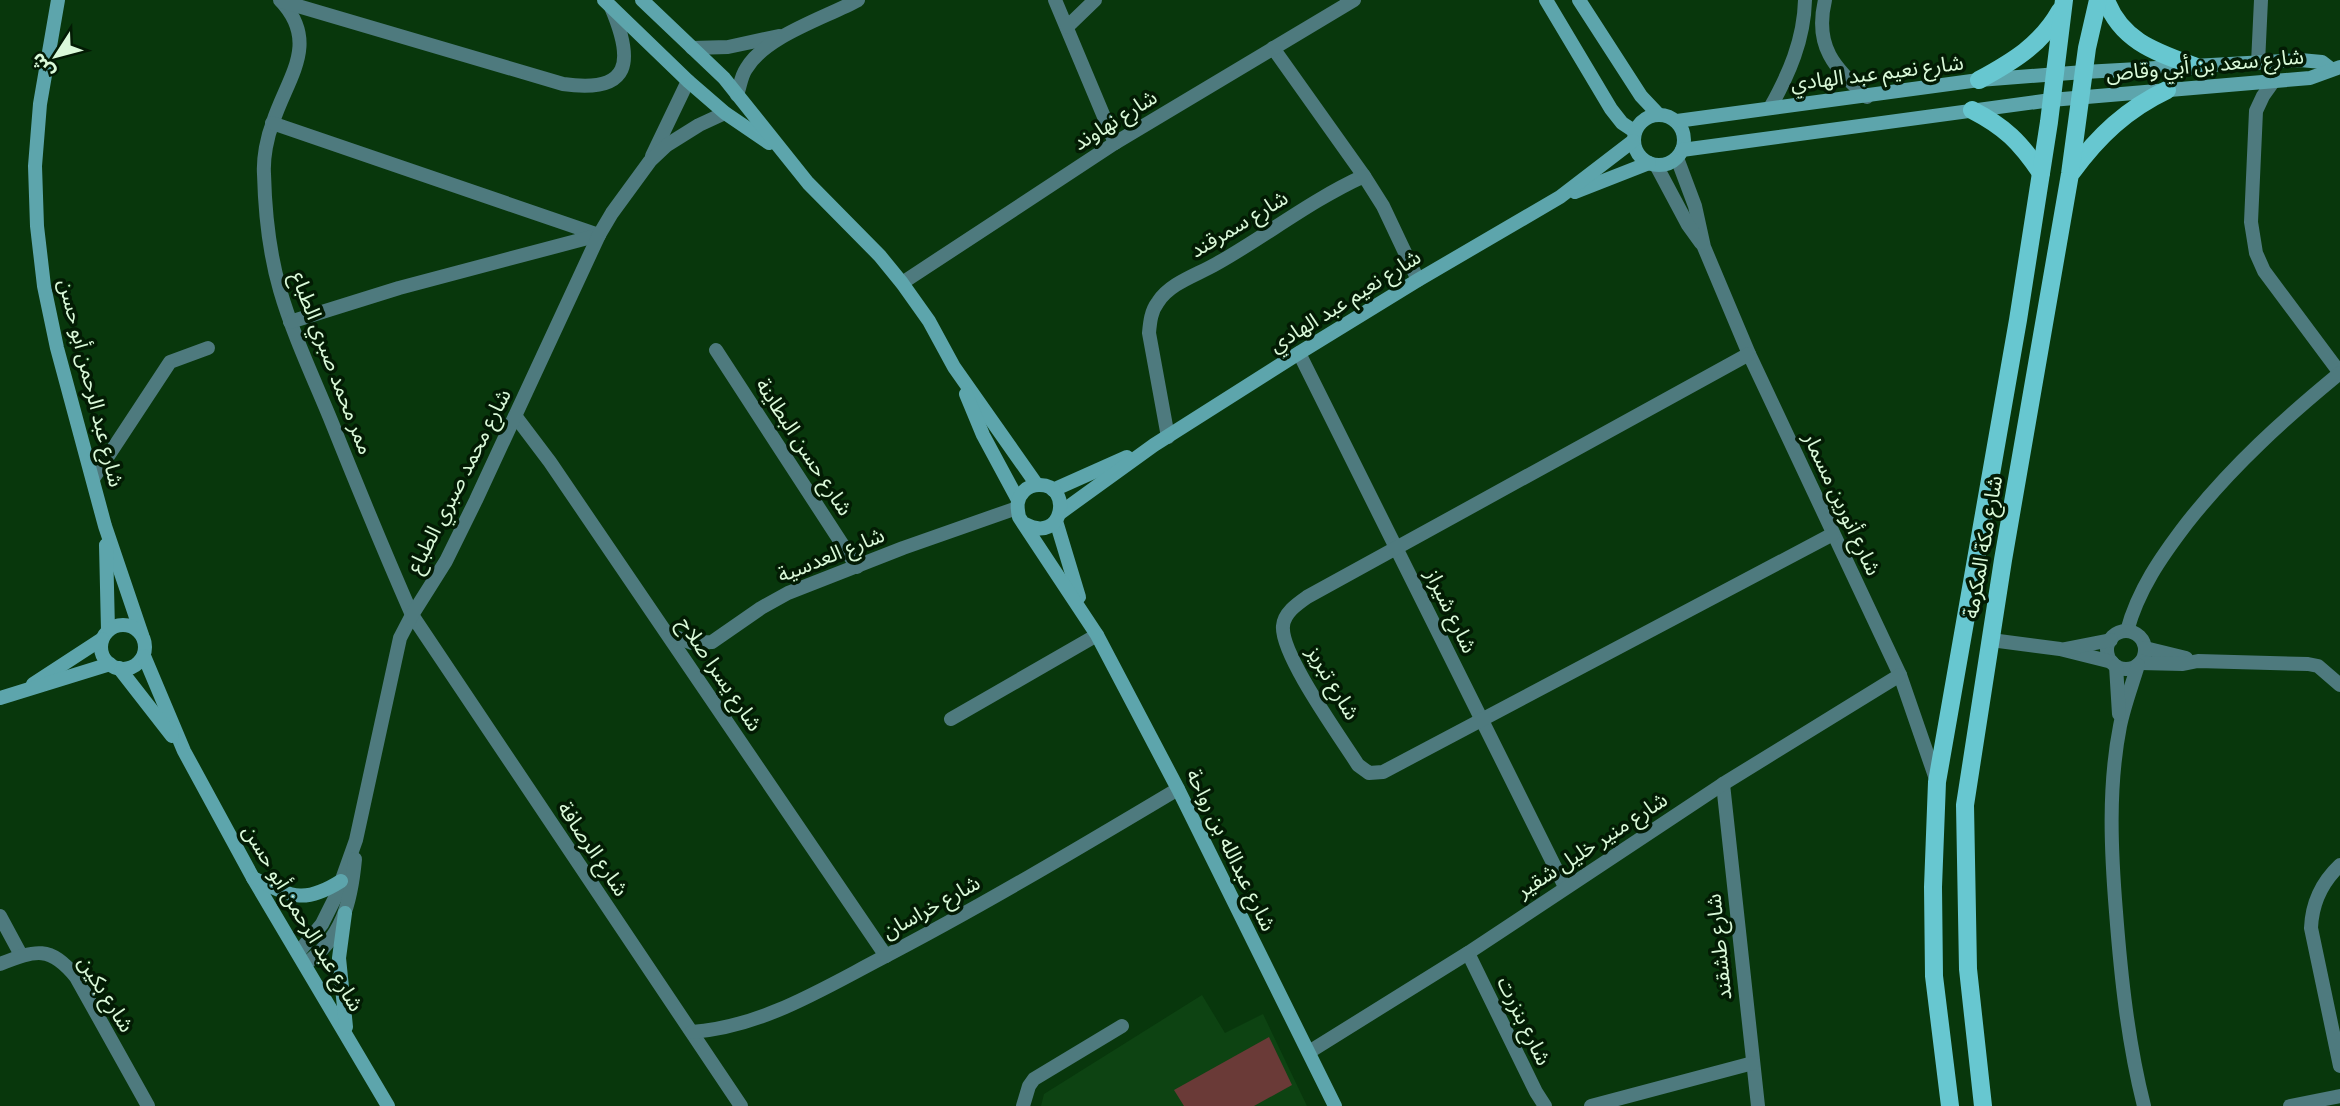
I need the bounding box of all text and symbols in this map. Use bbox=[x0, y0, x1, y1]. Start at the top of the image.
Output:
north arrow bbox=[21, 21, 91, 91]
street label: شارع سعد بن أبي وقاص bbox=[2105, 43, 2305, 89]
text: ش bbox=[26, 48, 60, 83]
street label: شارع نعيم عبد الهادي bbox=[1789, 49, 1965, 99]
street label: شارع نهاوند bbox=[1068, 84, 1163, 158]
street label: شارع سمرقند bbox=[1185, 185, 1294, 265]
street label: شارع نعيم عبد الهادي bbox=[1264, 244, 1427, 361]
street label: ممر محمد صبري الطباع bbox=[282, 268, 379, 459]
street label: شارع عبد الرحمن أبو حسن bbox=[51, 276, 129, 490]
street label: شارع حسن البطاينة bbox=[748, 373, 858, 522]
street label: شارع محمد صبري الطباع bbox=[401, 385, 519, 579]
street label: شارع أنورين مسمار bbox=[1795, 427, 1886, 580]
street label: شارع مكة المكرمة bbox=[1958, 474, 2010, 621]
street label: شارع العدسية bbox=[774, 522, 889, 590]
street label: شارع شيراز bbox=[1417, 564, 1483, 658]
street label: شارع يسرا صلاح bbox=[670, 612, 768, 737]
street label: شارع تبريز bbox=[1299, 640, 1365, 726]
street label: شارع عبدالله بن رواحة bbox=[1179, 765, 1282, 936]
street label: شارع منير خليل شقير bbox=[1511, 786, 1674, 906]
street label: شارع الرصافة bbox=[550, 797, 634, 902]
street label: شارع عبد الرحمن أبو حسن bbox=[235, 820, 369, 1017]
street label: شارع خراسان bbox=[877, 869, 985, 946]
street label: شارع طشقند bbox=[1700, 892, 1739, 1001]
street label: شارع بكين bbox=[71, 951, 140, 1038]
street label: شارع بنزرت bbox=[1490, 972, 1557, 1071]

